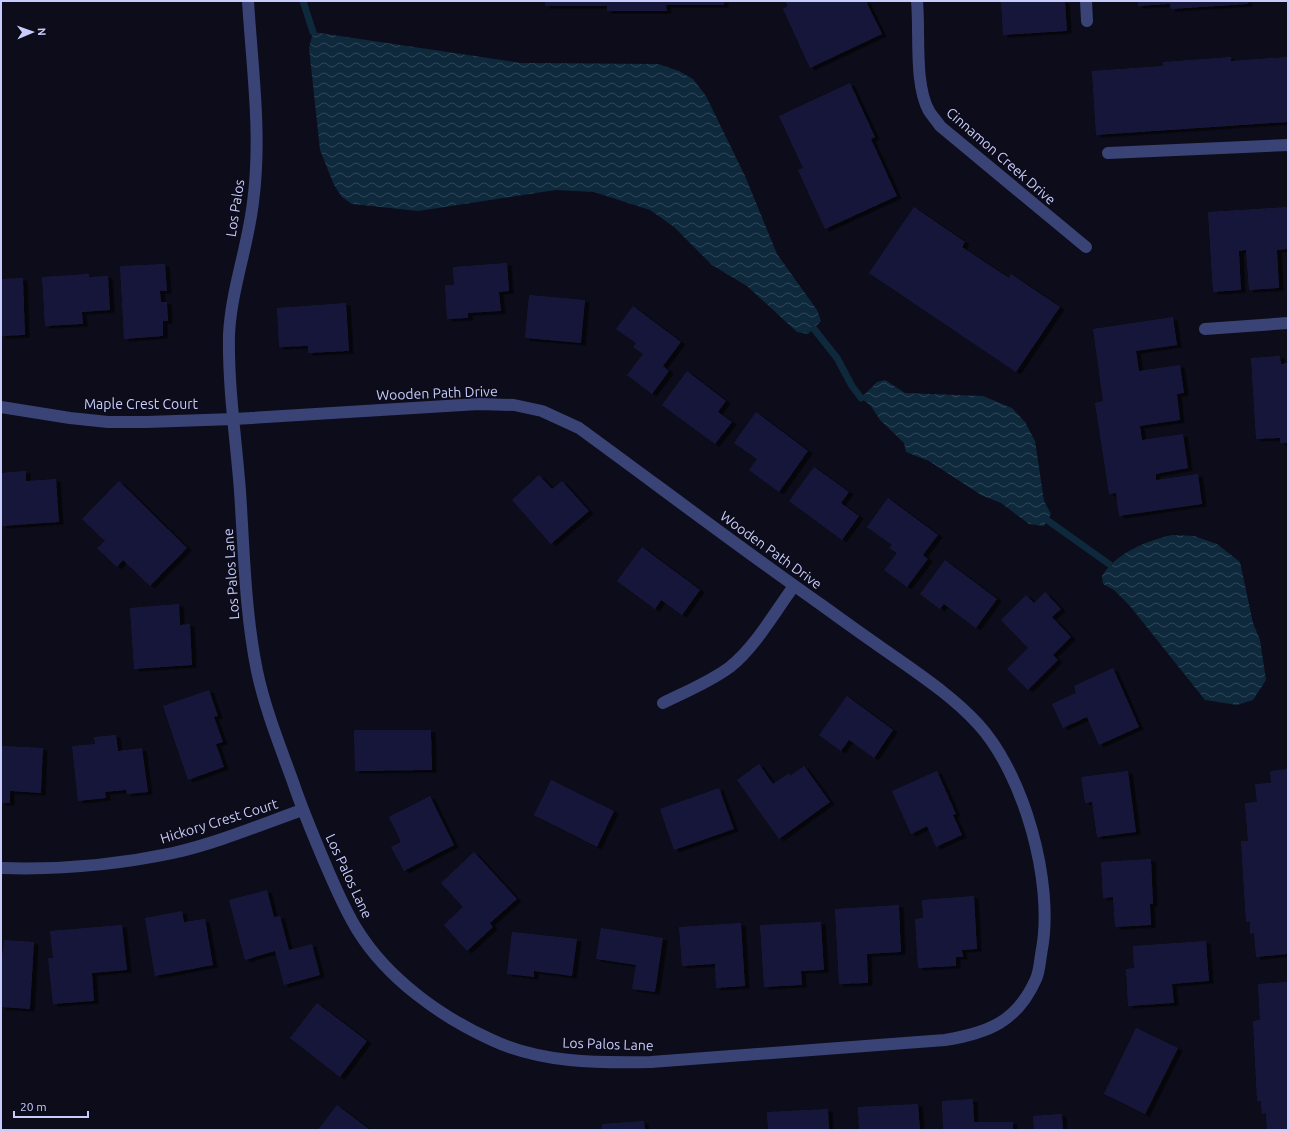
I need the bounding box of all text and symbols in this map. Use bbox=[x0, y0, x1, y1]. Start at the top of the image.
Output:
north arrow bbox=[12, 12, 52, 52]
text: N bbox=[36, 27, 48, 36]
street label: Cinnamon Creek Drive bbox=[943, 104, 1059, 208]
street label: Los Palos bbox=[223, 178, 247, 238]
street label: Wooden Path Drive bbox=[376, 383, 498, 403]
street label: Maple Crest Court bbox=[84, 396, 199, 412]
street label: Wooden Path Drive bbox=[717, 508, 825, 592]
street label: Los Palos Lane bbox=[220, 528, 242, 620]
street label: Hickory Crest Court bbox=[158, 795, 280, 847]
street label: Los Palos Lane bbox=[322, 831, 376, 921]
street label: Los Palos Lane bbox=[562, 1034, 654, 1054]
scale bar bbox=[14, 1093, 88, 1119]
text: 20 m bbox=[20, 1100, 47, 1113]

